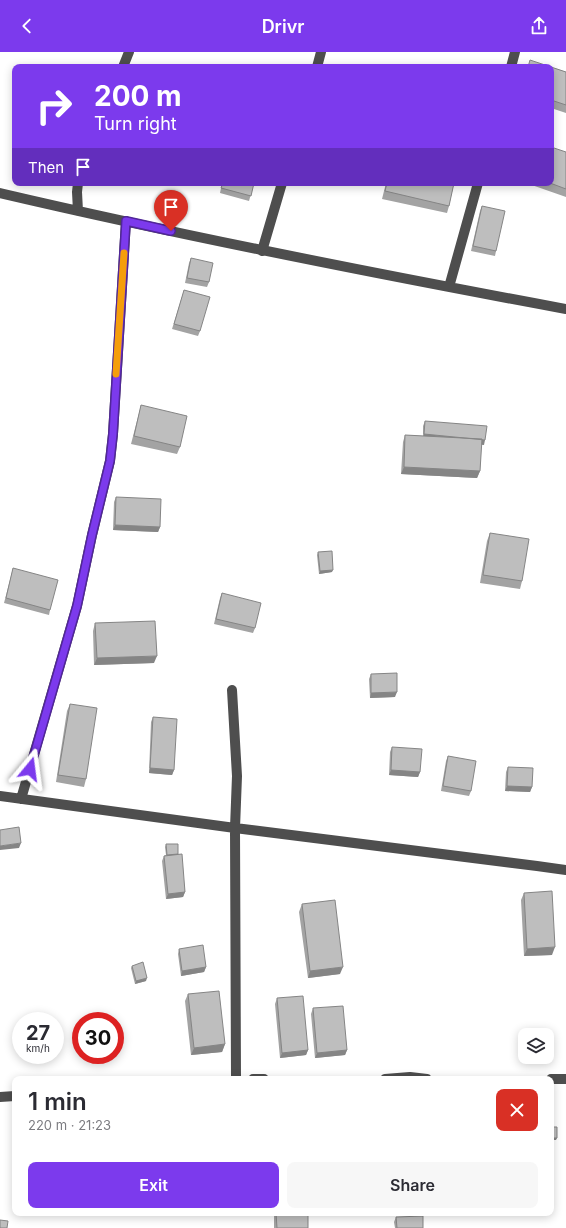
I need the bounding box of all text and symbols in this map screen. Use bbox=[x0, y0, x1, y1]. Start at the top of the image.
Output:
icon: back bbox=[16, 15, 38, 37]
icon: share bbox=[528, 15, 550, 37]
text: Drivr bbox=[262, 16, 304, 37]
text: 200 m bbox=[94, 79, 182, 113]
icon: right bbox=[28, 80, 80, 132]
text: Turn right bbox=[94, 113, 177, 134]
icon: arrive bbox=[72, 156, 94, 178]
text: Then bbox=[28, 158, 64, 177]
pin bbox=[154, 190, 188, 231]
icon: arrive bbox=[160, 196, 182, 218]
position arrow bbox=[9, 748, 51, 790]
speed limit sign: 30 bbox=[72, 1012, 124, 1064]
text: 27 bbox=[26, 1021, 50, 1045]
map controls bbox=[518, 1028, 554, 1064]
button: layers bbox=[518, 1028, 554, 1064]
text: km/h bbox=[26, 1042, 50, 1054]
text: 1 min bbox=[28, 1087, 87, 1116]
button: close bbox=[496, 1089, 538, 1131]
text: 220 m · 21:23 bbox=[28, 1117, 111, 1133]
button: Exit bbox=[28, 1162, 279, 1208]
button: Share bbox=[287, 1162, 538, 1208]

